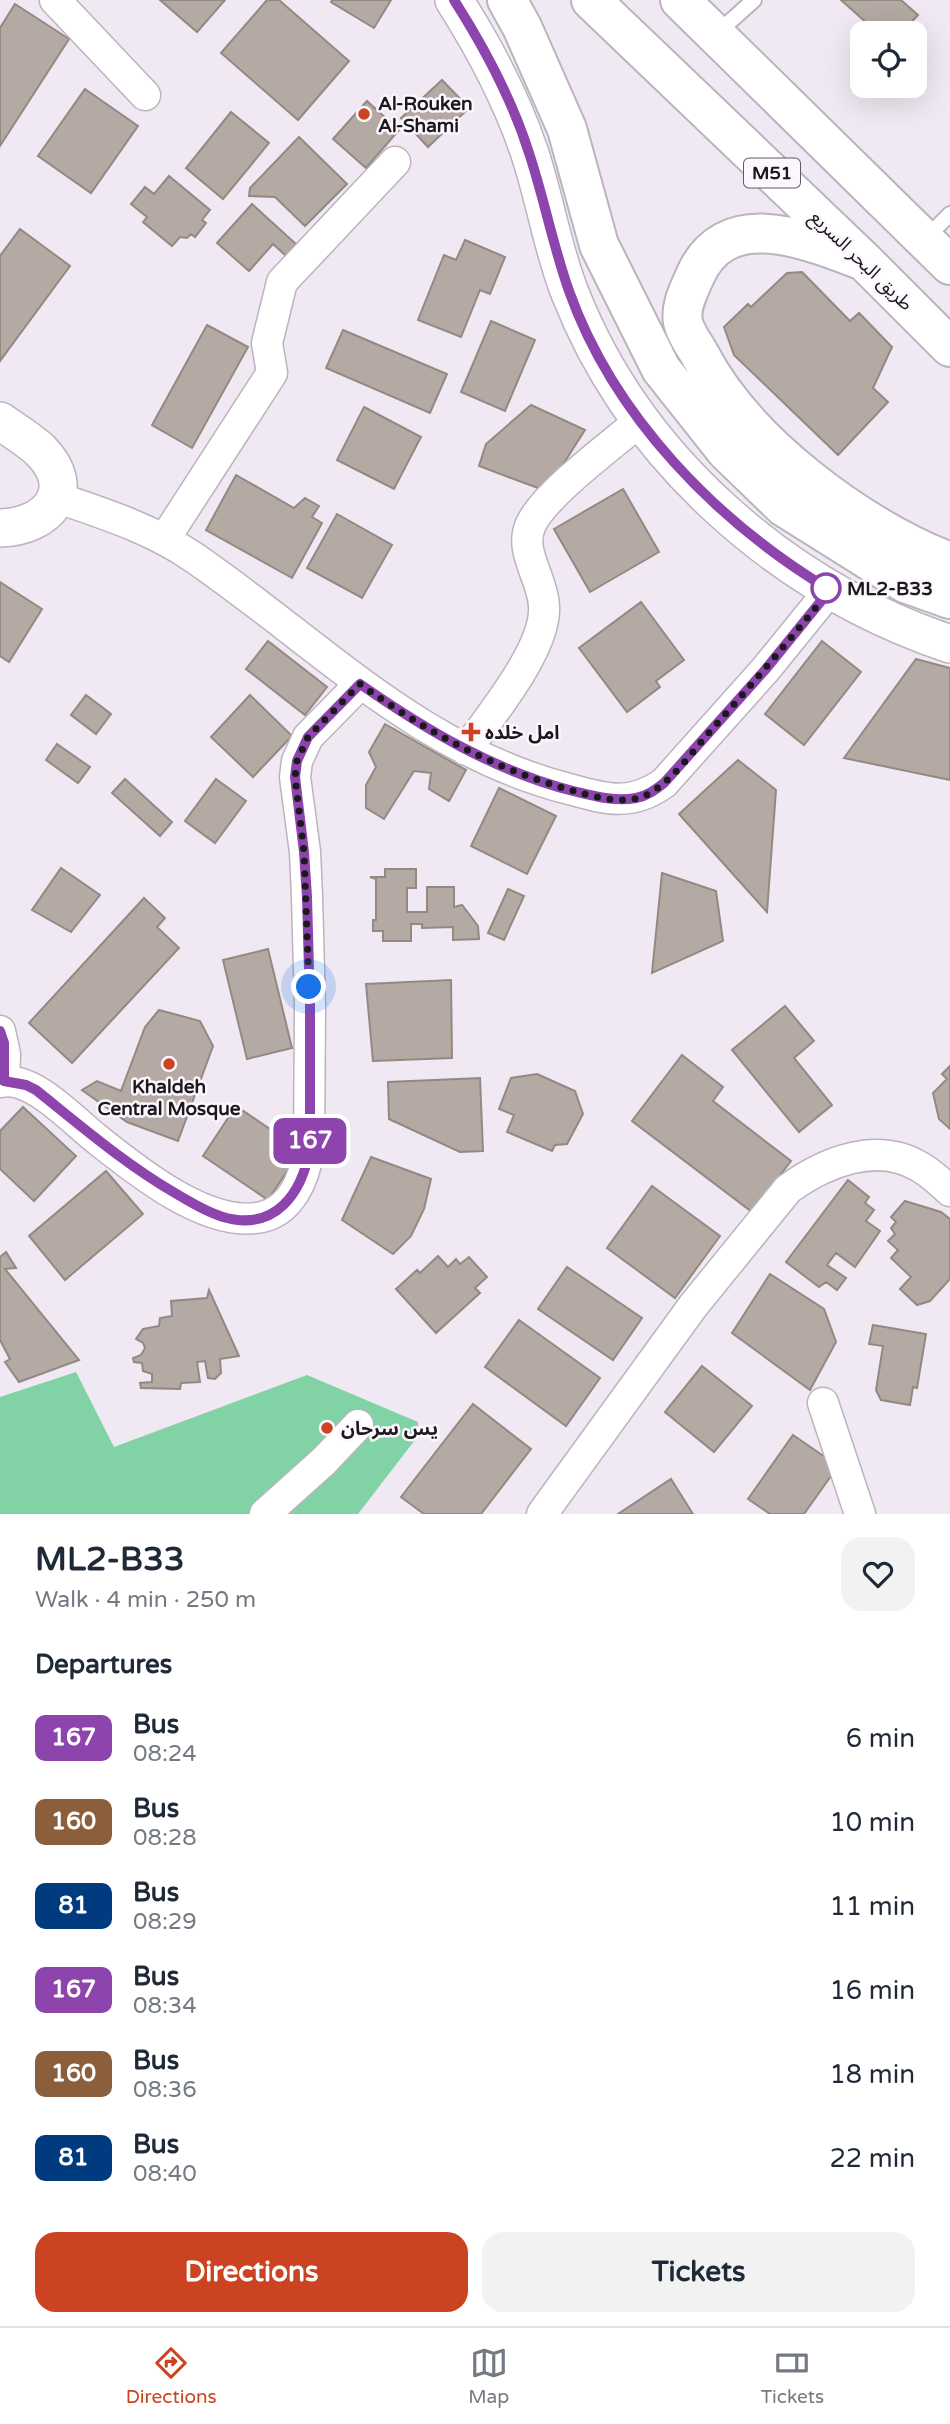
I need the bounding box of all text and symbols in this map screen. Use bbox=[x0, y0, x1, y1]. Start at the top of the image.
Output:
map controls bbox=[850, 21, 927, 98]
button: locate bbox=[850, 21, 927, 98]
place label: Al-Rouken Al-Shami bbox=[378, 93, 473, 137]
marker: Al-Rouken Al-Shami bbox=[356, 106, 372, 122]
road number: M51 bbox=[744, 158, 800, 188]
street label: طريق البحر السريع bbox=[803, 206, 917, 318]
marker: ML2-B33 bbox=[811, 573, 841, 603]
place label: ML2-B33 bbox=[847, 578, 933, 600]
place label: امل خلده bbox=[485, 722, 560, 744]
marker: امل خلده bbox=[463, 724, 479, 740]
your location bbox=[291, 969, 326, 1004]
marker: Khaldeh Central Mosque bbox=[161, 1056, 177, 1072]
place label: Khaldeh Central Mosque bbox=[98, 1076, 241, 1121]
line badge: 167 bbox=[270, 1118, 350, 1164]
text: 167 bbox=[287, 1126, 333, 1155]
place label: يس سرحان bbox=[341, 1418, 438, 1440]
marker: يس سرحان bbox=[319, 1420, 335, 1436]
button: heart bbox=[841, 1537, 915, 1611]
text: ML2-B33 bbox=[35, 1540, 184, 1579]
text: Walk · 4 min · 250 m bbox=[35, 1586, 256, 1614]
text: Departures bbox=[35, 1649, 172, 1680]
text: Bus bbox=[133, 1709, 179, 1740]
text: 167 bbox=[51, 1723, 96, 1752]
text: 6 min bbox=[846, 1723, 915, 1754]
text: 08:24 bbox=[133, 1740, 197, 1768]
text: Bus bbox=[133, 1793, 179, 1824]
text: 160 bbox=[51, 1807, 96, 1836]
text: 10 min bbox=[829, 1807, 915, 1838]
text: 08:28 bbox=[133, 1824, 197, 1852]
text: Bus bbox=[133, 1877, 179, 1908]
text: 81 bbox=[58, 1891, 89, 1920]
text: 11 min bbox=[829, 1891, 915, 1922]
text: 08:29 bbox=[133, 1908, 197, 1936]
text: Bus bbox=[133, 1961, 179, 1992]
text: 167 bbox=[51, 1975, 96, 2004]
text: 16 min bbox=[829, 1975, 915, 2006]
text: 08:34 bbox=[133, 1992, 197, 2020]
text: Bus bbox=[133, 2045, 179, 2076]
text: 160 bbox=[51, 2059, 96, 2088]
text: 18 min bbox=[829, 2059, 915, 2090]
text: 08:36 bbox=[133, 2076, 197, 2104]
text: Bus bbox=[133, 2129, 179, 2160]
text: 81 bbox=[58, 2143, 89, 2172]
text: 22 min bbox=[829, 2143, 915, 2174]
text: 08:40 bbox=[133, 2160, 197, 2188]
button: Directions bbox=[35, 2232, 468, 2312]
button: Tickets bbox=[482, 2232, 915, 2312]
tab: Directions bbox=[126, 2344, 217, 2408]
tab: Map bbox=[468, 2344, 509, 2408]
tab: Tickets bbox=[761, 2344, 824, 2408]

